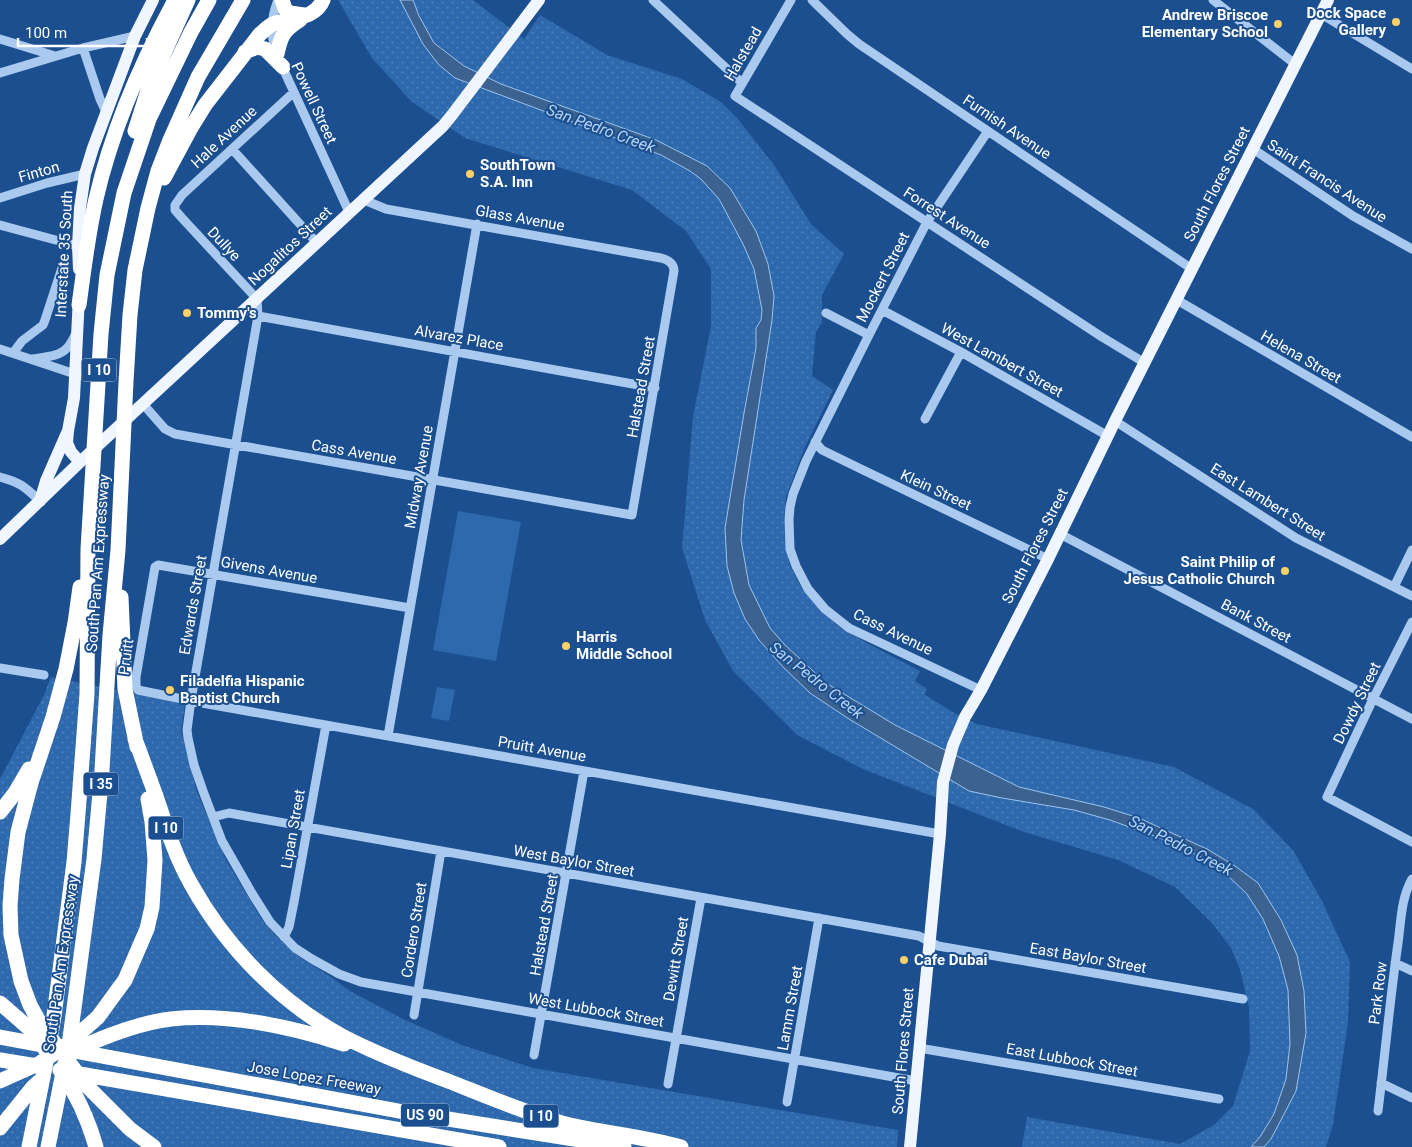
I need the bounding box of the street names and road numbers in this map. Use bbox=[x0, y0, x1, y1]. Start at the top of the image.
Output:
street label: Halstead bbox=[720, 24, 766, 84]
street label: Powell Street bbox=[287, 59, 341, 147]
street label: Furnish Avenue bbox=[960, 91, 1054, 163]
street label: Hale Avenue bbox=[187, 102, 261, 172]
street label: South Flores Street bbox=[1180, 123, 1254, 245]
street label: Saint Francis Avenue bbox=[1264, 136, 1390, 226]
street label: Finton bbox=[16, 158, 62, 186]
street label: Forrest Avenue bbox=[900, 183, 994, 253]
street label: Interstate 35 South bbox=[52, 190, 76, 318]
street label: Glass Avenue bbox=[474, 201, 566, 235]
street label: Nogalitos Street bbox=[245, 203, 336, 289]
street label: Dullye bbox=[204, 223, 244, 265]
street label: Mockert Street bbox=[853, 229, 913, 325]
street label: West Lambert Street bbox=[938, 319, 1066, 401]
street label: Alvarez Place bbox=[413, 321, 505, 355]
street label: Helena Street bbox=[1258, 327, 1345, 387]
street label: Halstead Street bbox=[623, 335, 659, 439]
road number: I 10 bbox=[82, 358, 116, 382]
street label: Midway Avenue bbox=[401, 424, 437, 530]
street label: Cass Avenue bbox=[310, 436, 398, 468]
street label: East Lambert Street bbox=[1207, 459, 1329, 545]
street label: Klein Street bbox=[898, 466, 974, 514]
street label: South Pan Am Expressway bbox=[83, 474, 113, 652]
street label: South Flores Street bbox=[998, 485, 1072, 607]
street label: Givens Avenue bbox=[219, 553, 319, 587]
street label: Edwards Street bbox=[175, 554, 211, 656]
street label: Bank Street bbox=[1218, 595, 1294, 647]
street label: Cass Avenue bbox=[850, 605, 936, 659]
street label: Pruitt bbox=[115, 638, 137, 676]
street label: Dowdy Street bbox=[1330, 659, 1385, 747]
street label: Pruitt Avenue bbox=[497, 732, 587, 766]
road number: I 35 bbox=[84, 772, 118, 796]
street label: Lipan Street bbox=[277, 788, 309, 870]
road number: I 10 bbox=[148, 816, 184, 840]
street label: West Baylor Street bbox=[512, 842, 636, 881]
street label: Halstead Street bbox=[526, 873, 562, 977]
street label: South Pan Am Expressway bbox=[40, 875, 82, 1053]
street label: Cordero Street bbox=[398, 881, 430, 979]
street label: Dewitt Street bbox=[660, 915, 692, 1003]
street label: East Baylor Street bbox=[1028, 939, 1148, 977]
street label: Park Row bbox=[1365, 961, 1391, 1025]
street label: Lamm Street bbox=[774, 964, 806, 1052]
street label: South Flores Street bbox=[888, 987, 918, 1115]
street label: West Lubbock Street bbox=[527, 989, 665, 1031]
street label: East Lubbock Street bbox=[1005, 1040, 1139, 1080]
street label: Jose Lopez Freeway bbox=[246, 1057, 382, 1099]
road number: US 90 bbox=[401, 1104, 449, 1126]
road number: I 10 bbox=[524, 1104, 558, 1128]

